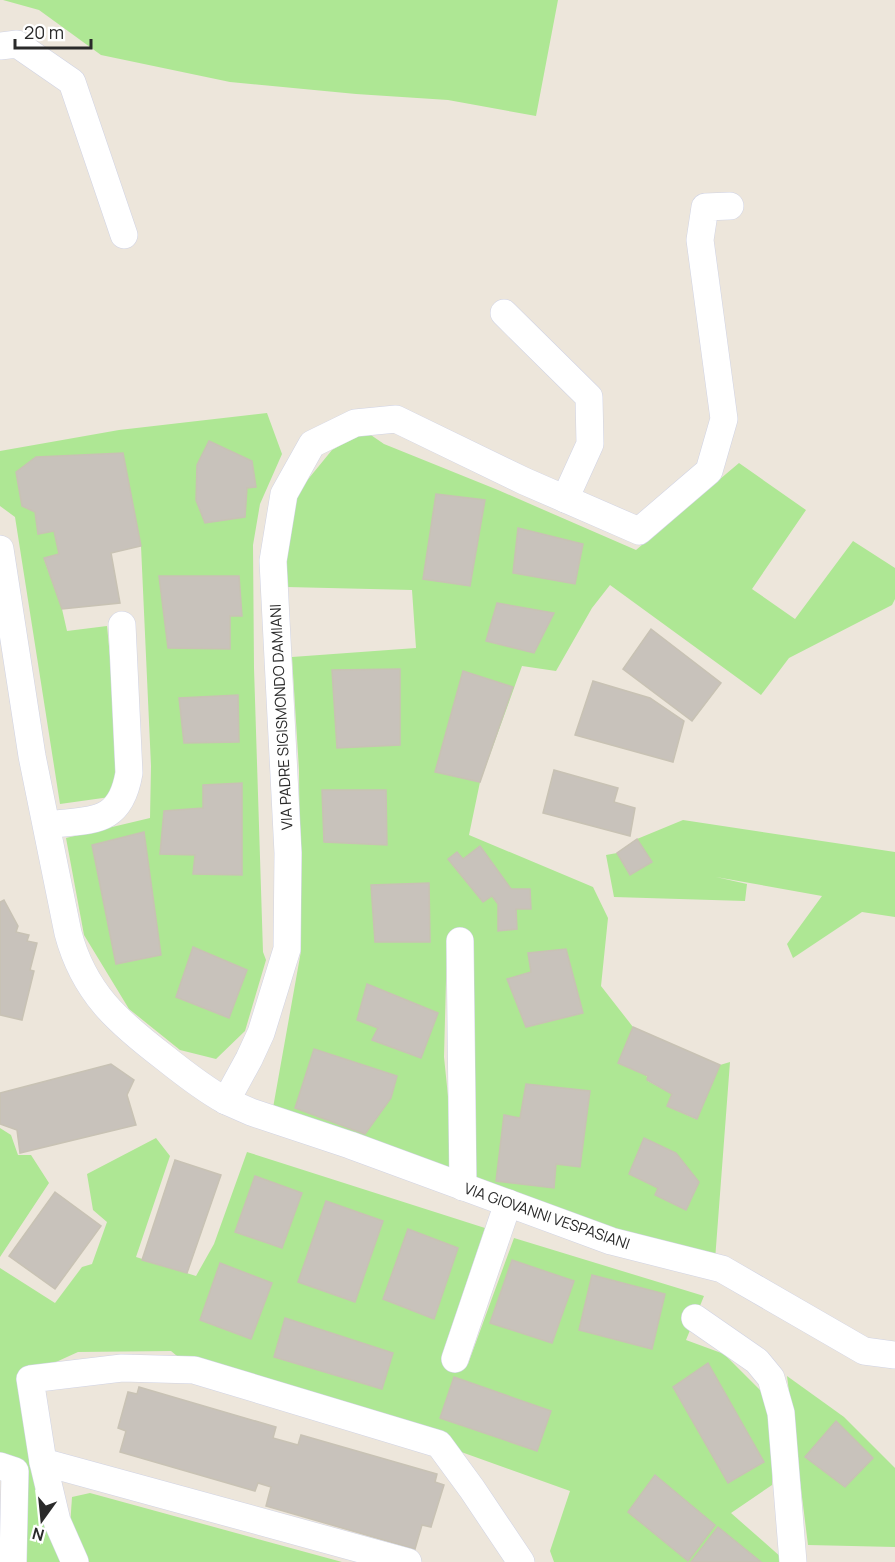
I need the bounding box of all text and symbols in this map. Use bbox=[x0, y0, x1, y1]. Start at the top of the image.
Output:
scale bar bbox=[15, 12, 92, 50]
text: 20 m bbox=[24, 20, 64, 44]
street label: VIA PADRE SIGISMONDO DAMIANI bbox=[265, 603, 297, 831]
street label: VIA GIOVANNI VESPASIANI bbox=[461, 1178, 633, 1254]
north arrow bbox=[12, 1490, 72, 1550]
text: N bbox=[30, 1522, 47, 1547]

